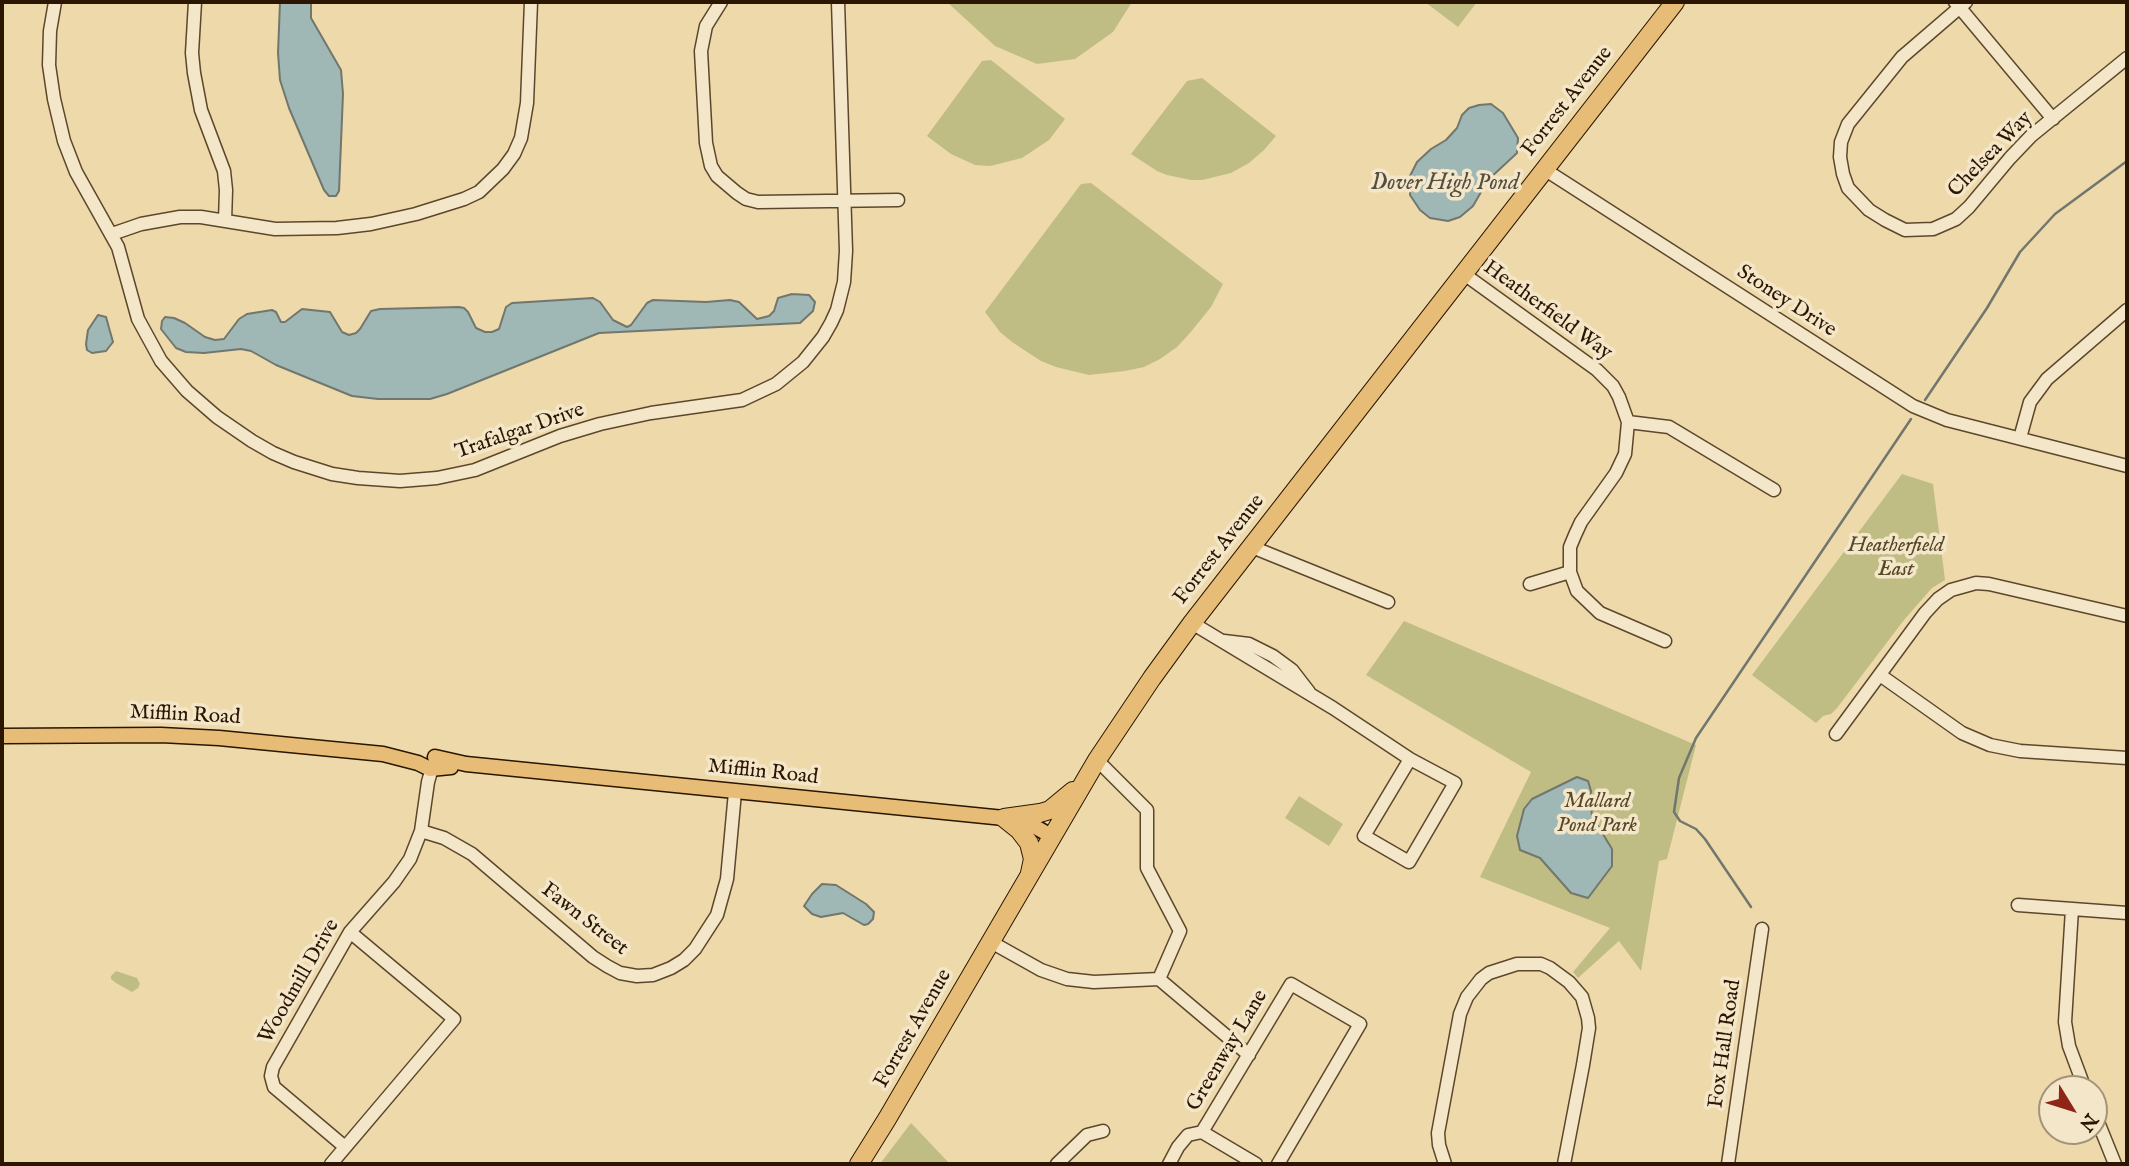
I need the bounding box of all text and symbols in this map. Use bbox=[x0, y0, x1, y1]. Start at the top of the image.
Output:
street label: Forrest Avenue bbox=[1517, 42, 1619, 162]
street label: Chelsea Way bbox=[1944, 107, 2038, 203]
water label: Dover High Pond bbox=[1371, 170, 1519, 198]
street label: Heatherfield Way bbox=[1478, 256, 1616, 366]
street label: Stoney Drive bbox=[1731, 260, 1841, 344]
street label: Trafalgar Drive bbox=[452, 398, 588, 466]
street label: Forrest Avenue bbox=[1169, 490, 1271, 610]
park label: Heatherfield East bbox=[1848, 534, 1944, 584]
street label: Mifflin Road bbox=[129, 701, 241, 731]
street label: Mifflin Road bbox=[707, 755, 819, 791]
park label: Mallard Pond Park bbox=[1557, 790, 1637, 840]
street label: Fawn Street bbox=[535, 878, 633, 962]
street label: Woodmill Drive bbox=[254, 915, 346, 1049]
street label: Forrest Avenue bbox=[870, 965, 958, 1093]
street label: Fox Hall Road bbox=[1704, 978, 1748, 1110]
street label: Greenway Lane bbox=[1182, 986, 1274, 1116]
north arrow bbox=[2038, 1075, 2108, 1145]
text: N bbox=[2073, 1108, 2102, 1136]

